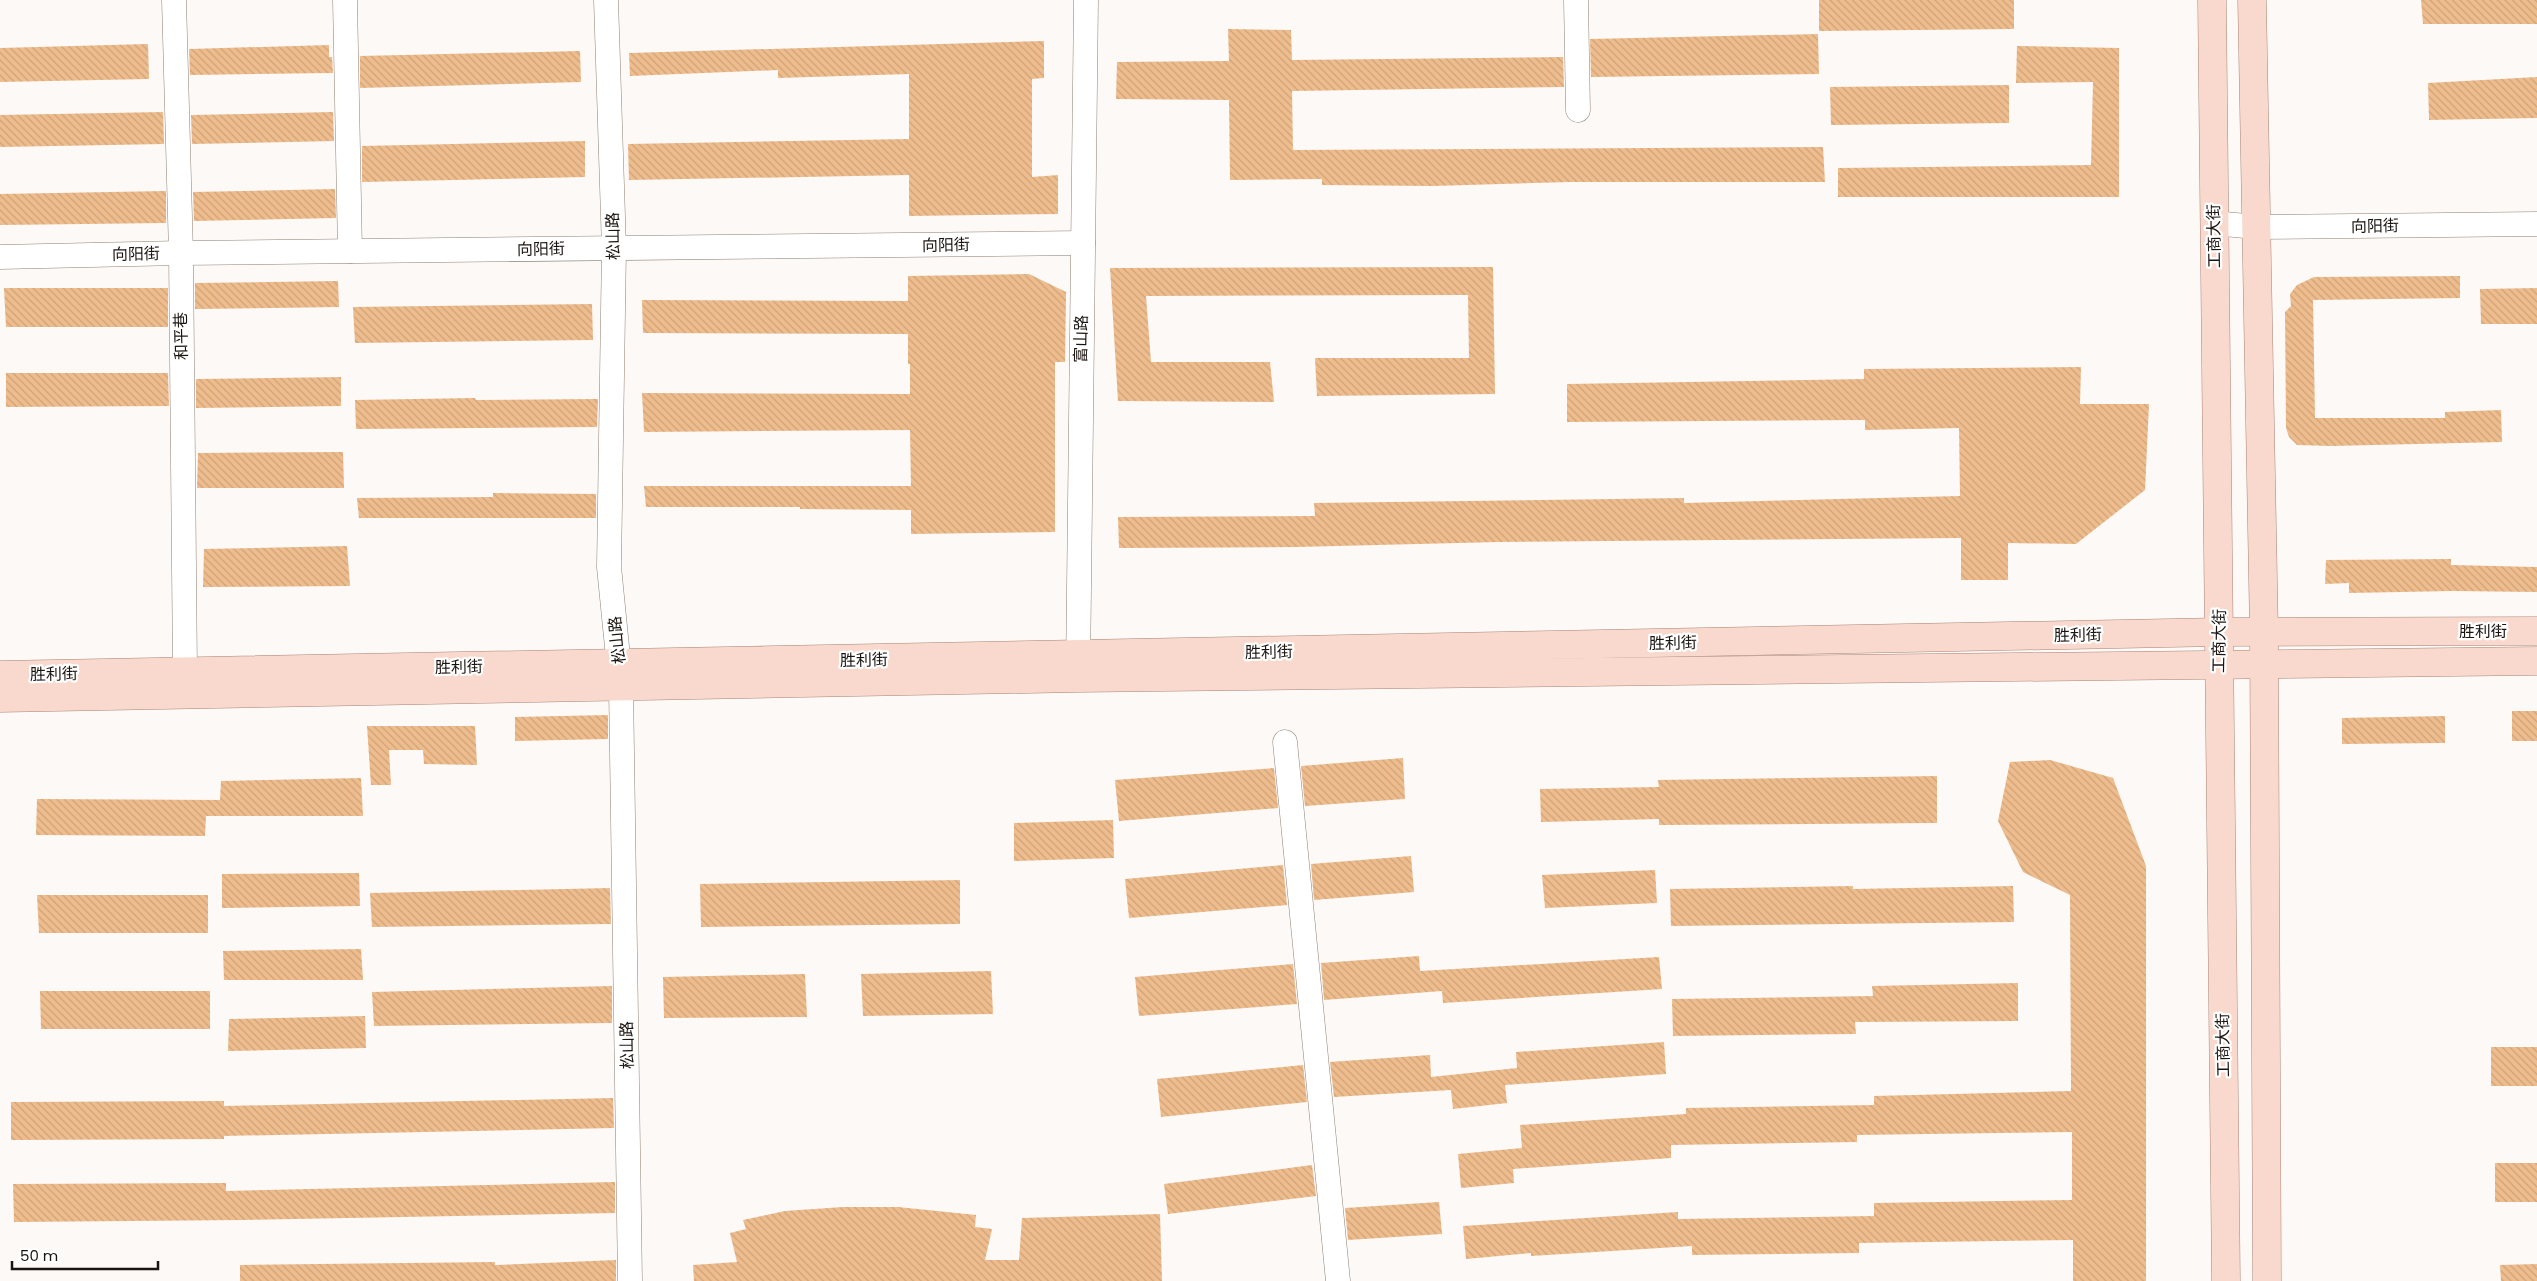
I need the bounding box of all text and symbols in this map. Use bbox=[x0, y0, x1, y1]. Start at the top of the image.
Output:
street label: 工商大街 bbox=[2202, 204, 2226, 268]
street label: 松山路 bbox=[601, 212, 625, 260]
street label: 向阳街 bbox=[2351, 214, 2399, 238]
street label: 向阳街 bbox=[922, 233, 970, 257]
street label: 向阳街 bbox=[517, 237, 565, 261]
street label: 向阳街 bbox=[112, 242, 160, 266]
street label: 和平巷 bbox=[169, 312, 193, 360]
street label: 富山路 bbox=[1069, 315, 1093, 363]
street label: 工商大街 bbox=[2207, 609, 2231, 673]
street label: 松山路 bbox=[603, 615, 631, 665]
street label: 胜利街 bbox=[2459, 620, 2507, 643]
street label: 胜利街 bbox=[2054, 623, 2102, 647]
street label: 胜利街 bbox=[1649, 631, 1697, 655]
street label: 胜利街 bbox=[1245, 640, 1293, 664]
street label: 胜利街 bbox=[840, 648, 888, 672]
street label: 胜利街 bbox=[435, 655, 483, 679]
street label: 胜利街 bbox=[30, 662, 78, 686]
street label: 工商大街 bbox=[2211, 1013, 2235, 1077]
street label: 松山路 bbox=[615, 1021, 639, 1069]
scale bar bbox=[12, 1238, 159, 1270]
text: 50 m bbox=[20, 1245, 58, 1266]

